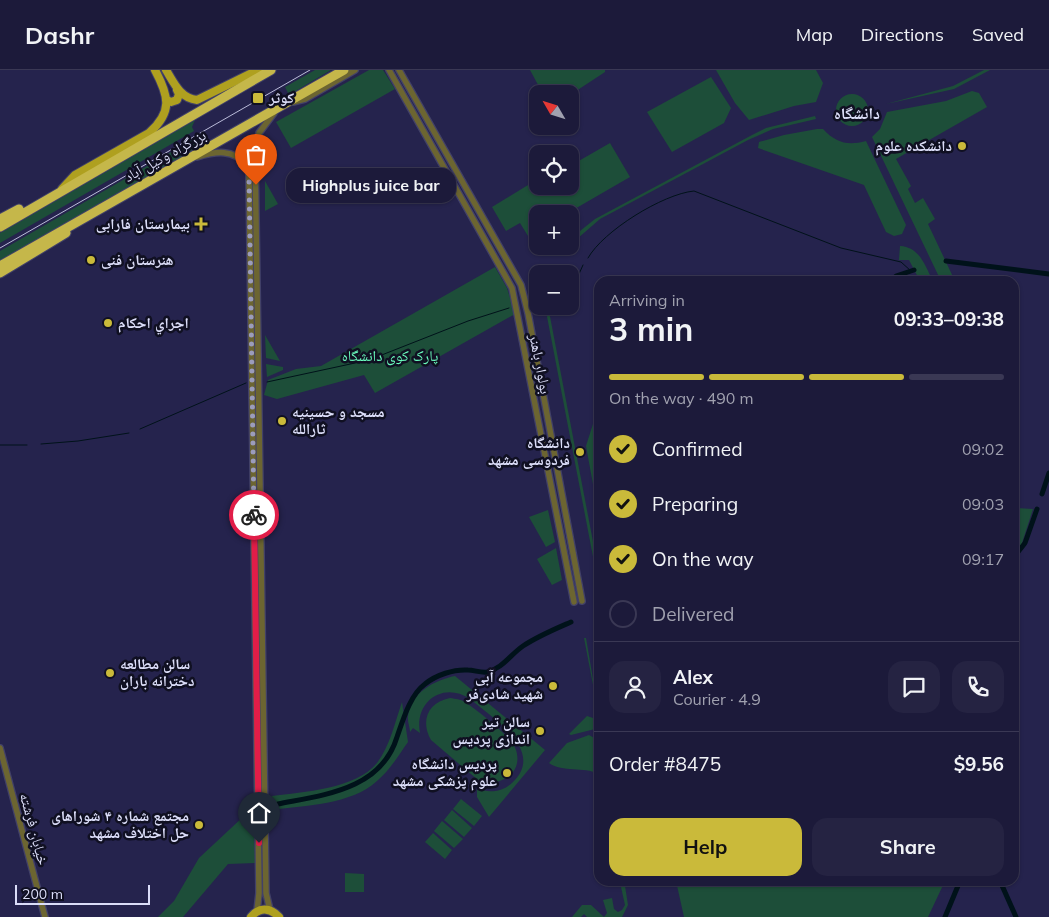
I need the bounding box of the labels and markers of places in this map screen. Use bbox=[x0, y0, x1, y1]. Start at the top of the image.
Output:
place label: کوثر bbox=[268, 88, 294, 107]
marker: کوثر bbox=[251, 91, 265, 105]
pin bbox=[235, 134, 277, 185]
place label: دانشکده علوم bbox=[876, 136, 952, 156]
marker: دانشکده علوم bbox=[956, 140, 968, 152]
callout: Highplus juice bar bbox=[286, 168, 456, 202]
place label: بیمارستان فارابی bbox=[96, 214, 190, 233]
marker: بیمارستان فارابی bbox=[194, 217, 208, 231]
place label: هنرستان فنی bbox=[101, 250, 174, 269]
marker: هنرستان فنی bbox=[85, 254, 97, 266]
place label: اجراي احكام bbox=[118, 313, 189, 335]
marker: اجراي احكام bbox=[102, 317, 114, 329]
place label: مسجد و حسینیه ثارالله bbox=[292, 402, 385, 438]
marker: مسجد و حسینیه ثارالله bbox=[276, 415, 288, 427]
place label: دانشگاه فردوسی مشهد bbox=[488, 433, 570, 469]
marker: دانشگاه فردوسی مشهد bbox=[574, 446, 586, 458]
place label: سالن مطالعه دخترانه باران bbox=[120, 654, 195, 690]
marker: سالن مطالعه دخترانه باران bbox=[104, 667, 116, 679]
place label: مجموعه آبی شهید شادی‌فر bbox=[466, 667, 543, 703]
marker: مجموعه آبی شهید شادی‌فر bbox=[547, 680, 559, 692]
place label: سالن تیر اندازی پردیس bbox=[452, 712, 530, 748]
marker: سالن تیر اندازی پردیس bbox=[534, 725, 546, 737]
place label: پردیس دانشگاه علوم پزشکی مشهد bbox=[393, 754, 497, 791]
marker: پردیس دانشگاه علوم پزشکی مشهد bbox=[501, 767, 513, 779]
pin bbox=[238, 792, 280, 843]
place label: مجتمع شماره ۴ شوراهای حل اختلاف مشهد bbox=[51, 806, 189, 842]
marker: مجتمع شماره ۴ شوراهای حل اختلاف مشهد bbox=[193, 819, 205, 831]

